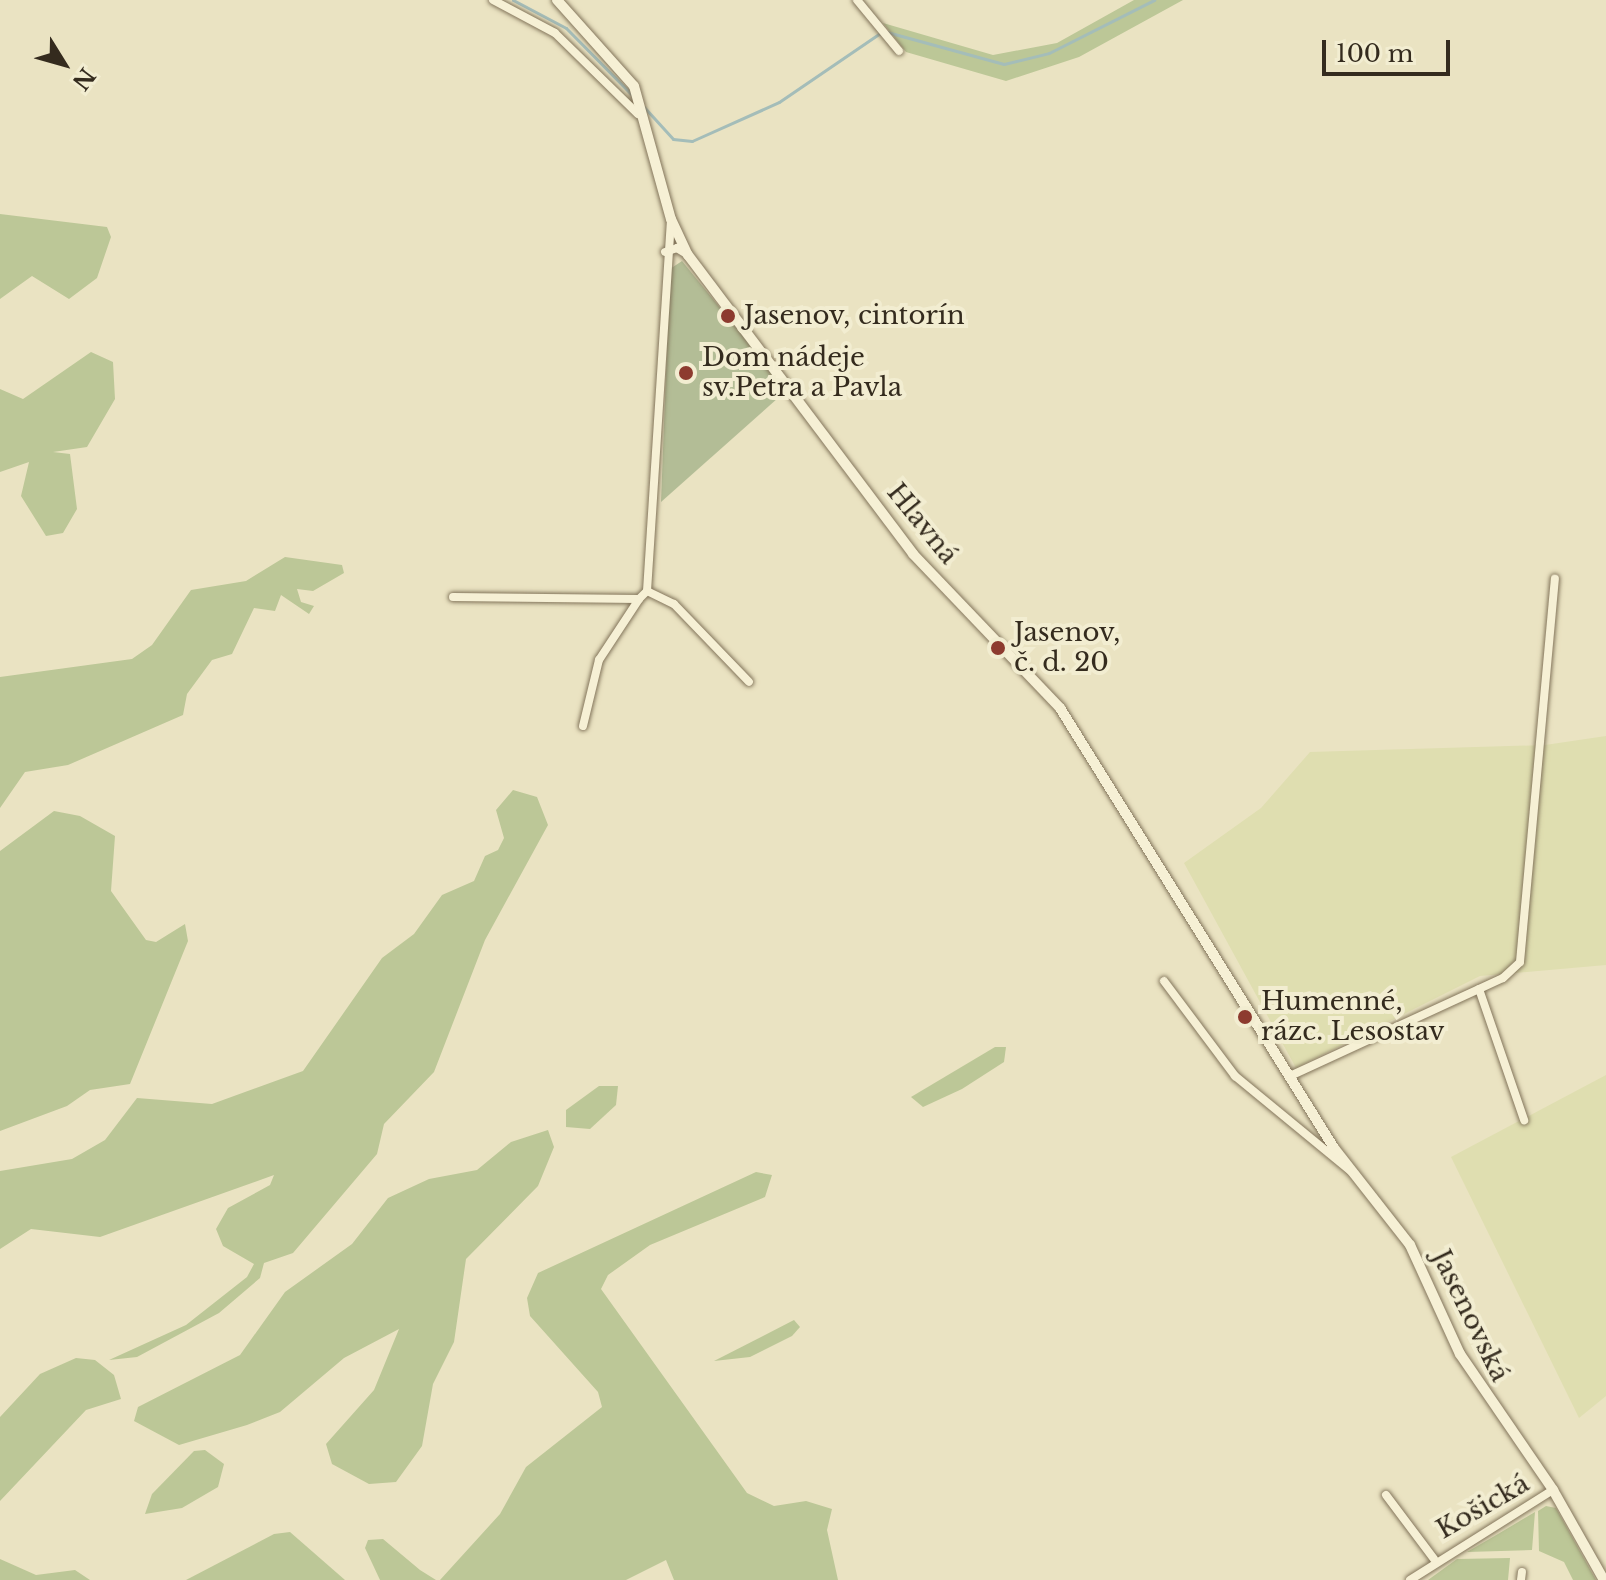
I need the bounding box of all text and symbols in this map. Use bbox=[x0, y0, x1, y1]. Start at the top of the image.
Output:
north arrow bbox=[24, 24, 104, 104]
scale bar bbox=[1326, 24, 1454, 74]
text: 100 m bbox=[1336, 39, 1414, 68]
text: N bbox=[67, 62, 101, 95]
place label: Jasenov, cintorín bbox=[744, 300, 965, 332]
marker: Jasenov, cintorín bbox=[719, 307, 737, 325]
place label: Dom nádeje sv.Petra a Pavla bbox=[702, 342, 903, 404]
marker: Dom nádeje sv.Petra a Pavla bbox=[677, 364, 695, 382]
street label: Hlavná bbox=[880, 477, 964, 571]
place label: Jasenov, č. d. 20 bbox=[1014, 617, 1120, 678]
marker: Jasenov, č. d. 20 bbox=[989, 639, 1007, 657]
place label: Humenné, rázc. Lesostav bbox=[1261, 986, 1445, 1048]
marker: Humenné, rázc. Lesostav bbox=[1236, 1008, 1254, 1026]
street label: Jasenovská bbox=[1425, 1245, 1515, 1387]
street label: Košická bbox=[1431, 1468, 1535, 1546]

